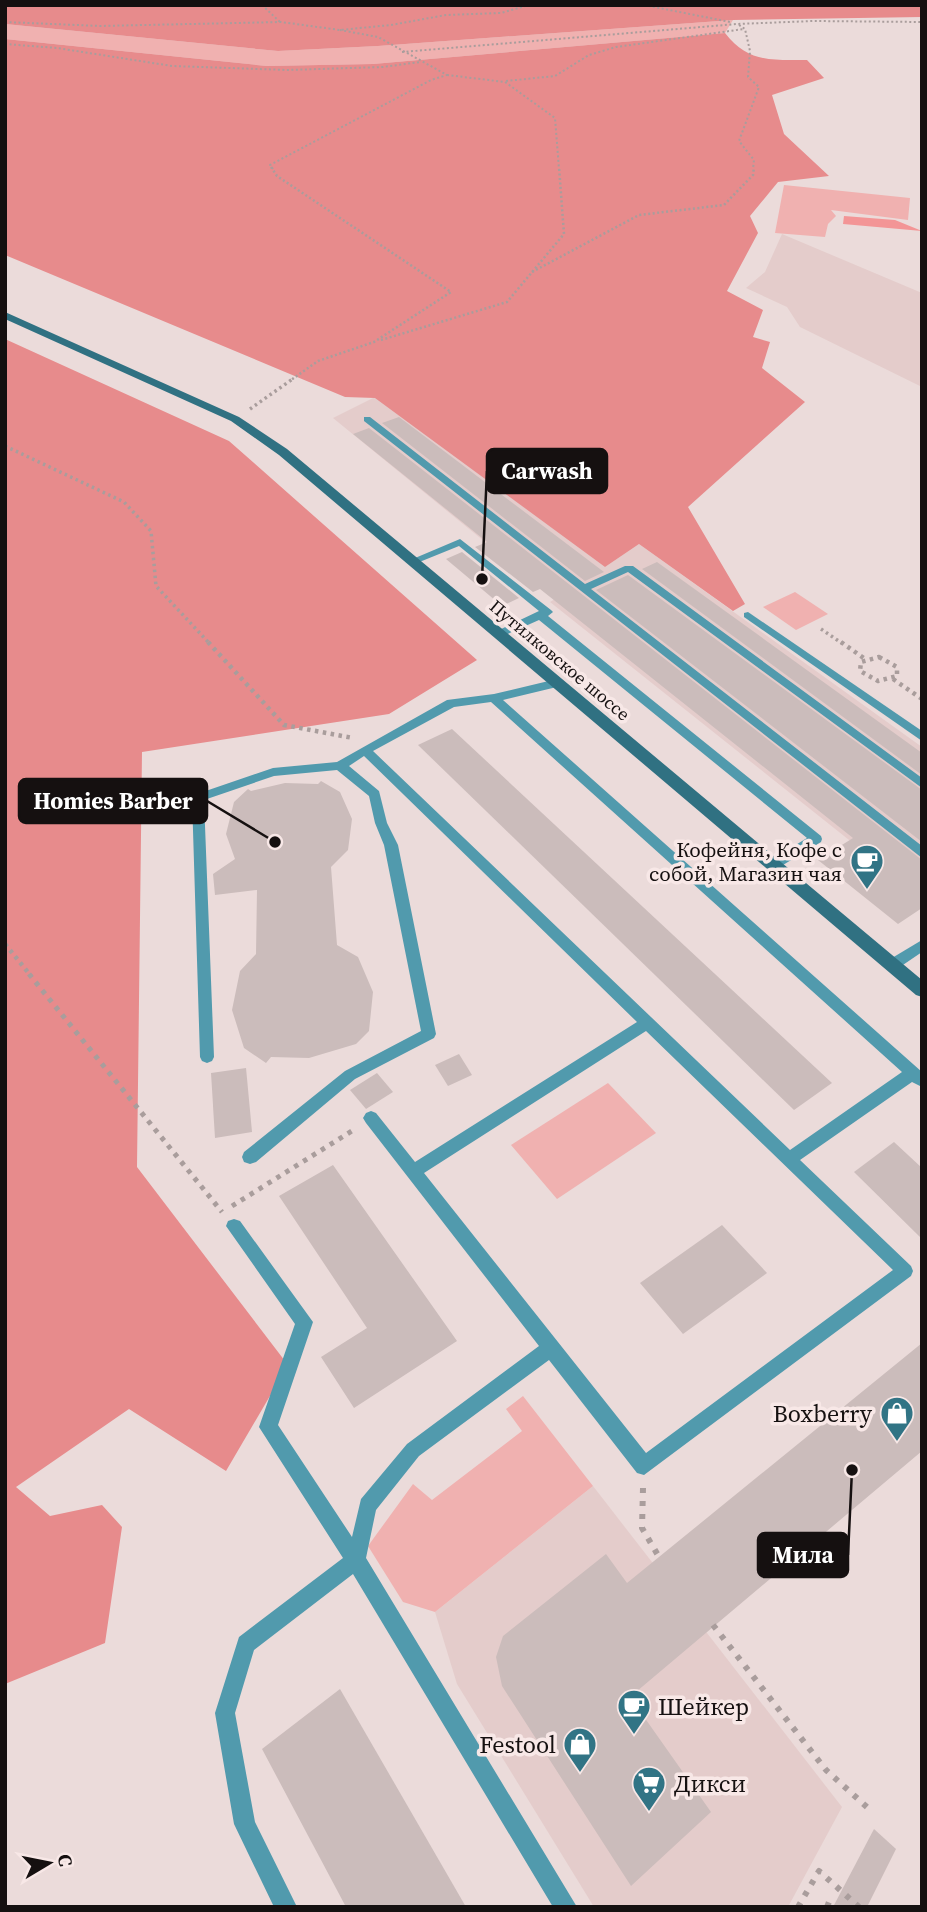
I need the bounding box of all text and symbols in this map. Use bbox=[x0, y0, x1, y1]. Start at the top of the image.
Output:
callout: Carwash bbox=[487, 449, 607, 493]
text: Carwash bbox=[501, 455, 593, 487]
street label: Путилковское шоссе bbox=[484, 594, 636, 726]
callout: Homies Barber bbox=[19, 779, 207, 823]
text: Homies Barber bbox=[33, 785, 193, 817]
place label: Кофейня, Кофе с собой, Магазин чая bbox=[649, 835, 842, 888]
cafe icon: Кофейня, Кофе с собой, Магазин чая bbox=[848, 842, 886, 891]
shop icon: Boxberry bbox=[878, 1394, 916, 1443]
place label: Boxberry bbox=[773, 1397, 873, 1430]
callout: Мила bbox=[758, 1533, 848, 1577]
text: Мила bbox=[772, 1539, 835, 1571]
cafe icon: Шейкер bbox=[615, 1687, 653, 1736]
place label: Шейкер bbox=[658, 1690, 749, 1723]
shop icon: Festool bbox=[561, 1725, 599, 1774]
place label: Festool bbox=[479, 1728, 556, 1761]
supermarket icon: Дикси bbox=[630, 1764, 668, 1813]
place label: Дикси bbox=[674, 1767, 746, 1800]
north arrow bbox=[14, 1828, 84, 1898]
text: С bbox=[52, 1852, 80, 1868]

